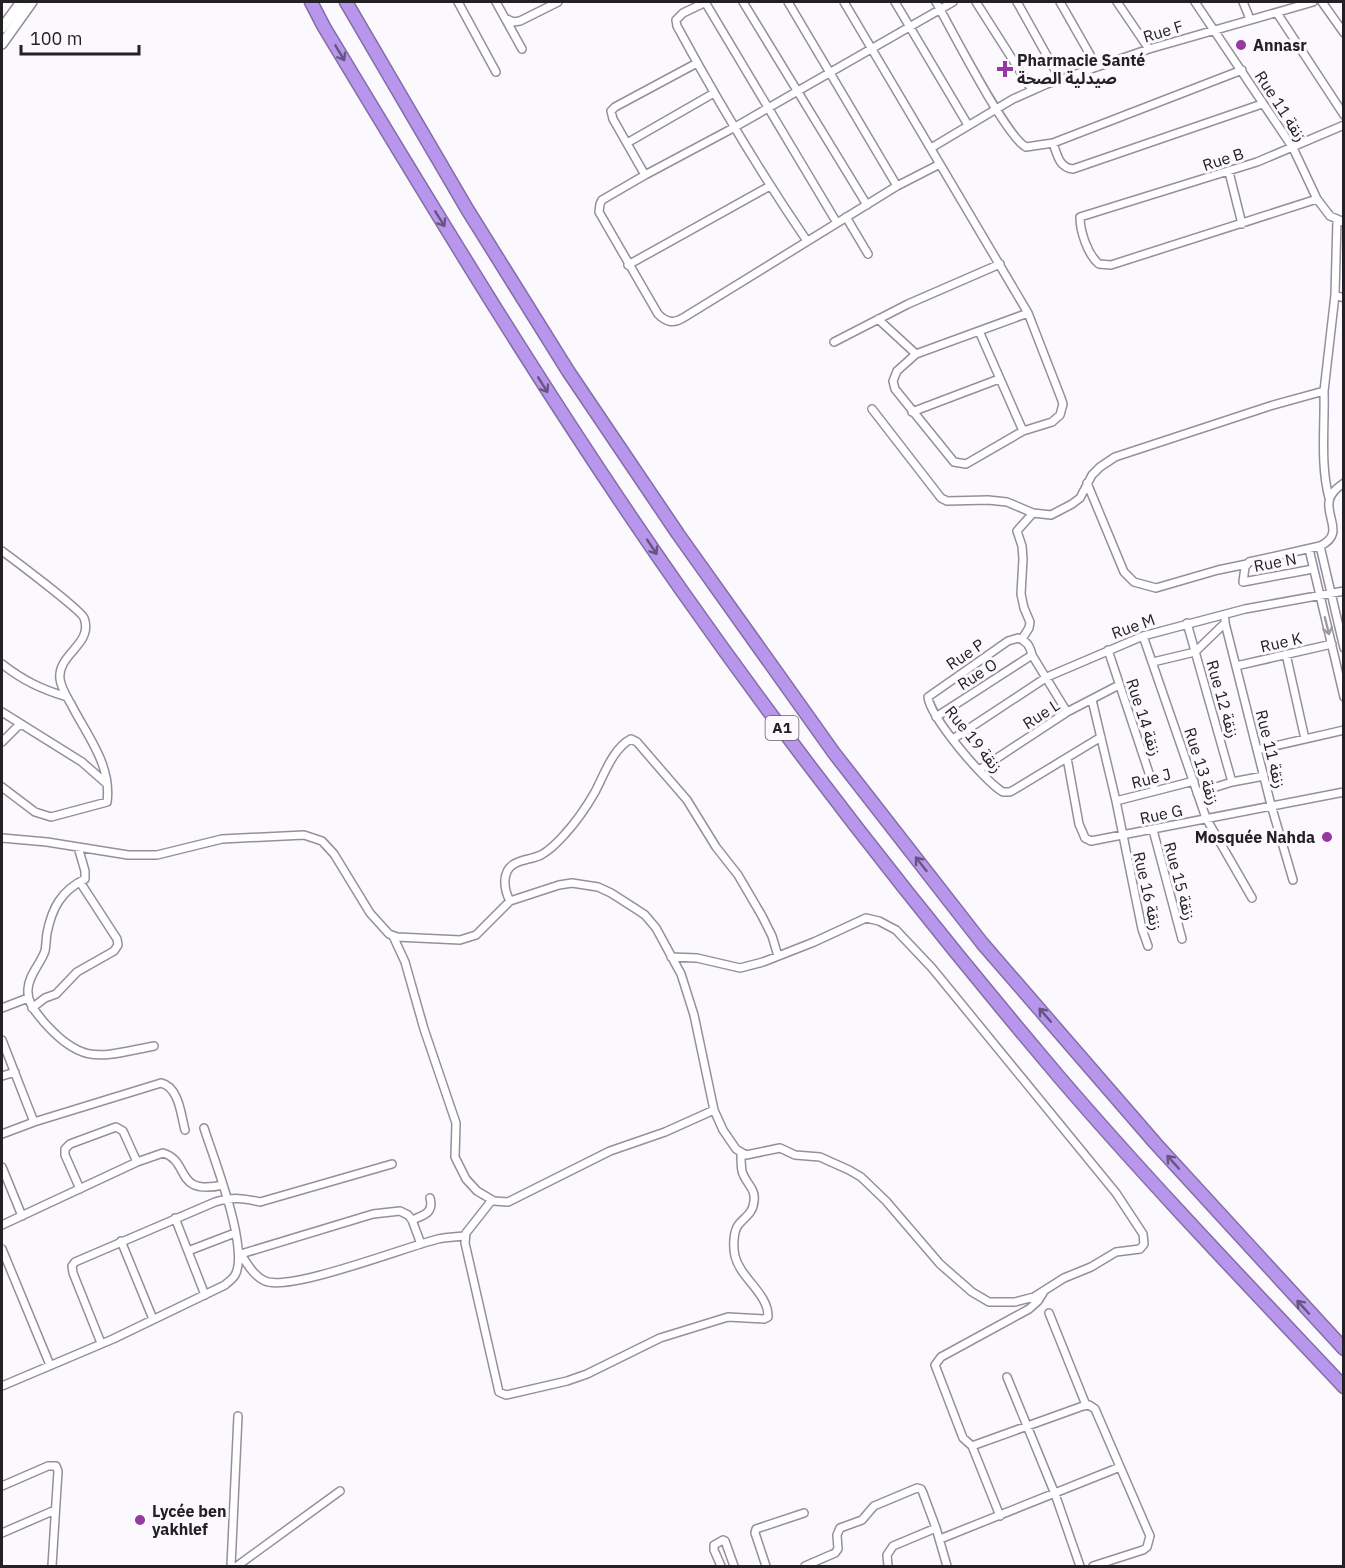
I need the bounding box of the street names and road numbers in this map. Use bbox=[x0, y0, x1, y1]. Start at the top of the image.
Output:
street label: Rue F bbox=[1141, 15, 1185, 47]
street label: Rue 11 زنقة bbox=[1251, 67, 1311, 145]
street label: Rue B bbox=[1200, 143, 1246, 175]
street label: Rue N bbox=[1252, 548, 1298, 576]
street label: Rue M bbox=[1108, 609, 1158, 643]
street label: Rue K bbox=[1258, 628, 1304, 656]
street label: Rue P bbox=[942, 634, 988, 674]
street label: Rue O bbox=[953, 654, 1001, 694]
street label: Rue 12 زنقة bbox=[1202, 658, 1244, 740]
street label: Rue 14 زنقة bbox=[1122, 676, 1166, 758]
street label: Rue L bbox=[1019, 695, 1063, 733]
street label: Rue 19 زنقة bbox=[941, 702, 1007, 776]
street label: Rue 11 زنقة bbox=[1252, 708, 1290, 790]
road number: A1 bbox=[766, 716, 798, 740]
street label: Rue 13 زنقة bbox=[1180, 725, 1224, 807]
street label: Rue J bbox=[1129, 763, 1173, 793]
street label: Rue G bbox=[1138, 800, 1184, 828]
street label: Rue 15 زنقة bbox=[1160, 840, 1200, 922]
street label: Rue 16 زنقة bbox=[1129, 850, 1167, 932]

